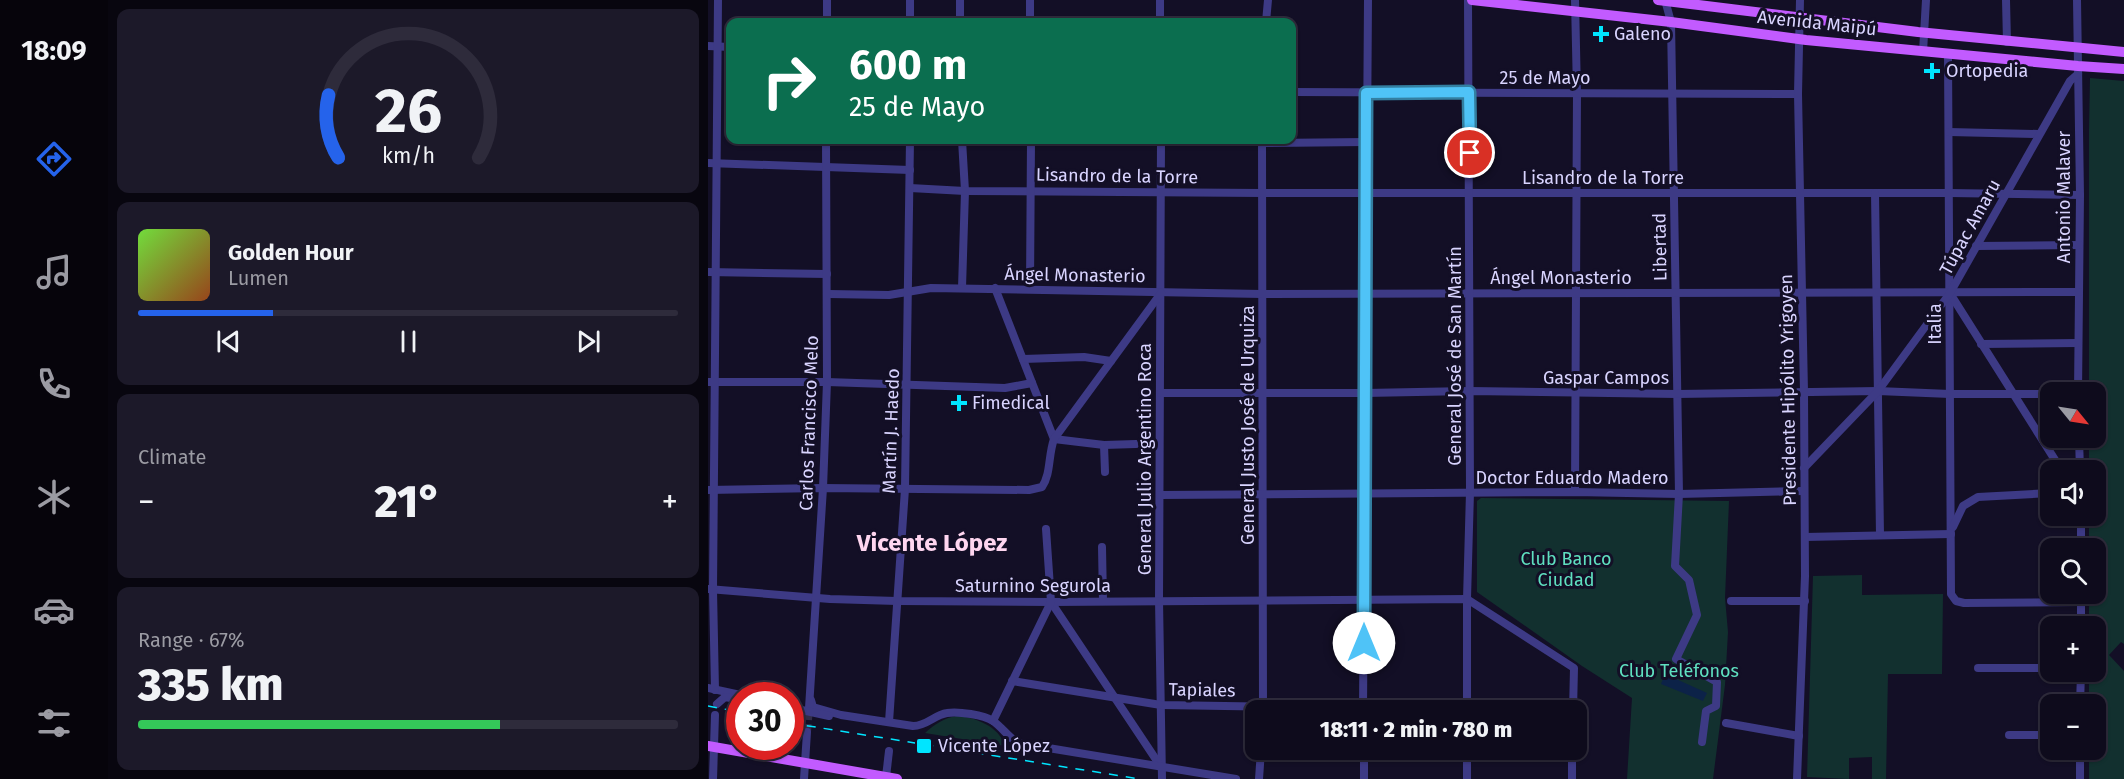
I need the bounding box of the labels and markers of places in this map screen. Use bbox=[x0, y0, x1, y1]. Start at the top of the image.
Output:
place label: Galeno bbox=[1614, 23, 1671, 45]
marker: Galeno bbox=[1592, 25, 1610, 43]
place label: Ortopedia bbox=[1946, 60, 2028, 82]
marker: Ortopedia bbox=[1923, 62, 1941, 80]
pin bbox=[1444, 127, 1495, 178]
place label: Fimedical bbox=[972, 392, 1050, 414]
marker: Fimedical bbox=[950, 394, 968, 412]
place label: Vicente López bbox=[938, 735, 1050, 757]
marker: Vicente López bbox=[915, 737, 933, 755]

